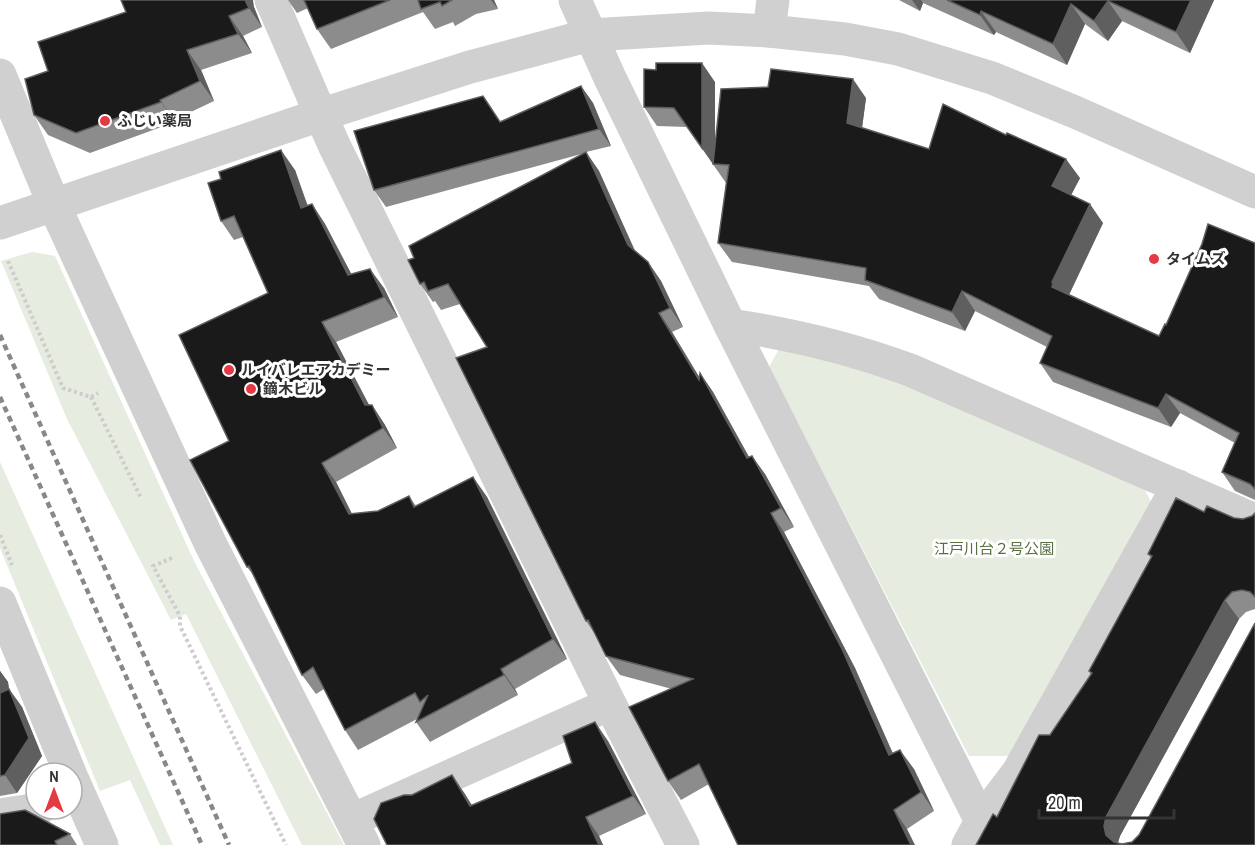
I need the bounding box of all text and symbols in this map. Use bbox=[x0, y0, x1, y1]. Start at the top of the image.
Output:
place label: ふじい薬局 bbox=[117, 110, 192, 131]
marker: ふじい薬局 bbox=[98, 114, 112, 128]
place label: タイムズ bbox=[1166, 248, 1226, 269]
marker: タイムズ bbox=[1147, 252, 1161, 266]
place label: ルイバレエアカデミー bbox=[241, 359, 391, 380]
marker: ルイバレエアカデミー bbox=[222, 363, 236, 377]
place label: 鏑木ビル bbox=[262, 378, 323, 399]
marker: 鏑木ビル bbox=[244, 382, 258, 396]
park label: 江戸川台２号公園 bbox=[934, 538, 1054, 559]
north arrow bbox=[24, 761, 84, 821]
text: N bbox=[49, 765, 59, 787]
scale bar bbox=[1039, 782, 1174, 820]
text: 20 m bbox=[1048, 790, 1081, 815]

